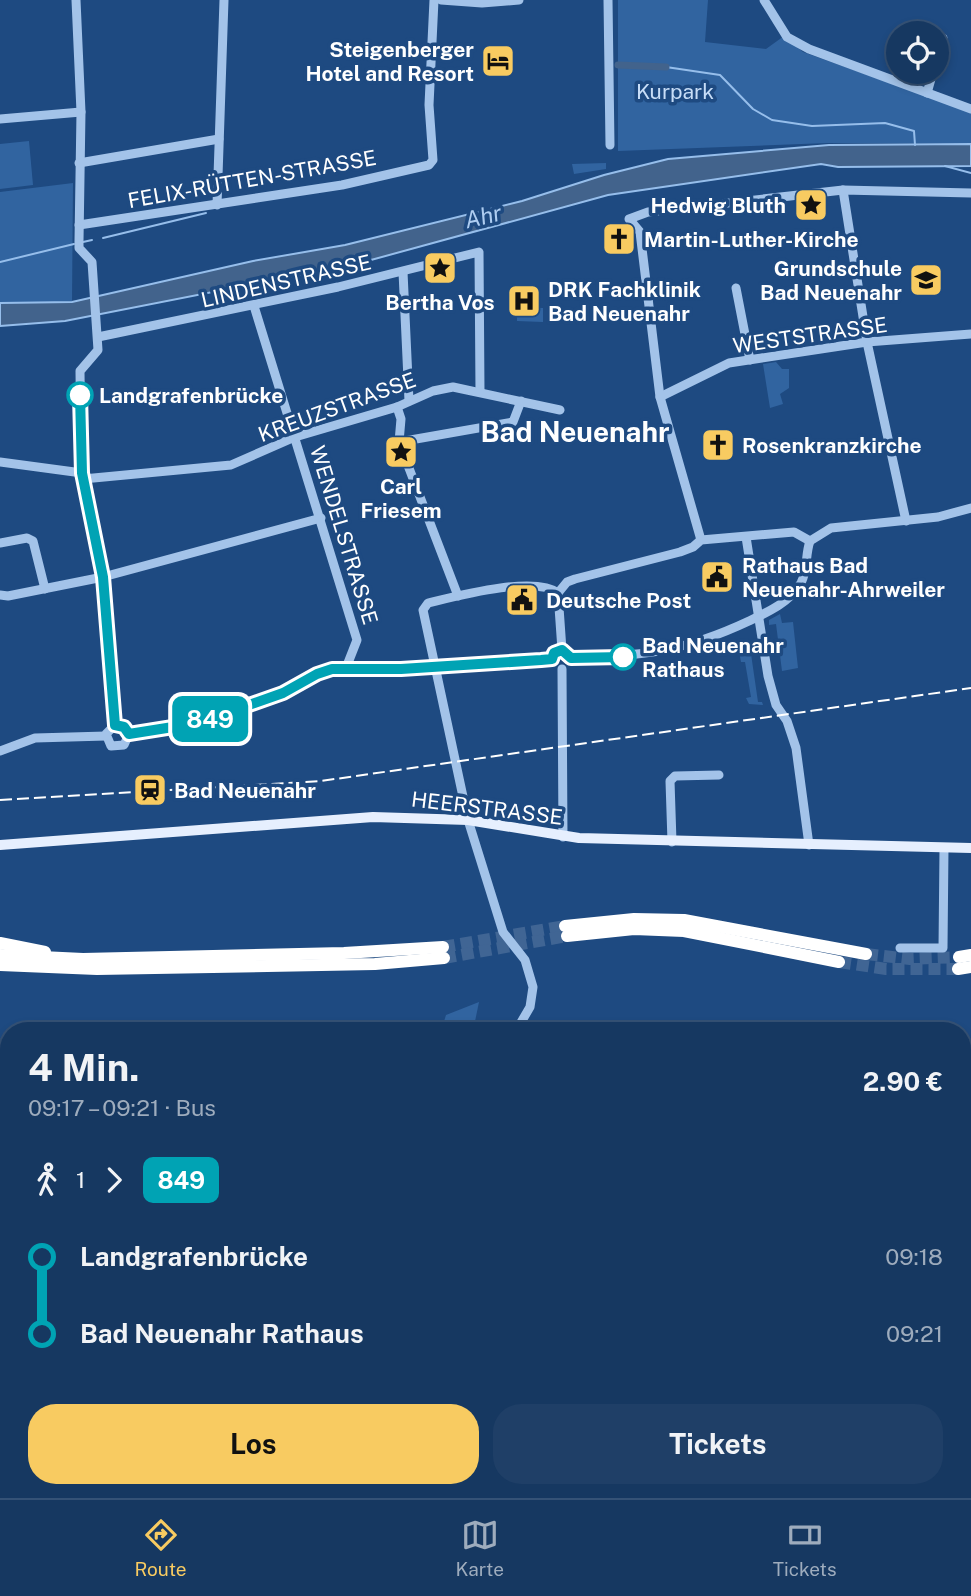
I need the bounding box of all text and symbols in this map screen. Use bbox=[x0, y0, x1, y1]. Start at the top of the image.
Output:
map controls bbox=[886, 21, 949, 84]
button: locate bbox=[886, 21, 949, 84]
place label: Steigenberger Hotel and Resort bbox=[306, 37, 474, 86]
hotel icon: Steigenberger Hotel and Resort bbox=[479, 42, 517, 80]
park label: Kurpark bbox=[636, 79, 714, 104]
street label: FELIX-RÜTTEN-STRASSE bbox=[126, 145, 378, 213]
place icon: Hedwig Bluth bbox=[792, 186, 830, 224]
place label: Hedwig Bluth bbox=[650, 193, 786, 218]
water label: Ahr bbox=[462, 199, 505, 233]
church icon: Martin-Luther-Kirche bbox=[600, 220, 638, 258]
place label: Martin-Luther-Kirche bbox=[644, 227, 859, 252]
street label: LINDENSTRASSE bbox=[199, 249, 373, 313]
place icon: Bertha Vos bbox=[421, 249, 459, 287]
place label: Grundschule Bad Neuenahr bbox=[760, 256, 902, 305]
school or university icon: Grundschule Bad Neuenahr bbox=[907, 261, 945, 299]
place label: DRK Fachklinik Bad Neuenahr bbox=[548, 277, 701, 326]
hospital icon: DRK Fachklinik Bad Neuenahr bbox=[505, 282, 543, 320]
place label: Bertha Vos bbox=[385, 290, 495, 315]
street label: WESTSTRASSE bbox=[731, 312, 889, 358]
street label: KREUZSTRASSE bbox=[255, 367, 419, 447]
marker: Landgrafenbrücke bbox=[67, 382, 93, 408]
place label: Landgrafenbrücke bbox=[99, 383, 283, 408]
district label: Bad Neuenahr bbox=[480, 415, 670, 448]
church icon: Rosenkranzkirche bbox=[699, 426, 737, 464]
place icon: Carl Friesem bbox=[382, 433, 420, 471]
place label: Rosenkranzkirche bbox=[742, 433, 922, 458]
street label: WENDELSTRASSE bbox=[305, 443, 383, 627]
place label: Carl Friesem bbox=[360, 474, 442, 523]
place label: Rathaus Bad Neuenahr-Ahrweiler bbox=[742, 553, 945, 602]
public building icon: Rathaus Bad Neuenahr-Ahrweiler bbox=[698, 558, 736, 596]
public building icon: Deutsche Post bbox=[503, 581, 541, 619]
place label: Deutsche Post bbox=[546, 588, 691, 613]
place label: Bad Neuenahr Rathaus bbox=[642, 633, 784, 682]
marker: Bad Neuenahr Rathaus bbox=[610, 644, 636, 670]
line badge: 849 bbox=[170, 696, 250, 742]
text: 849 bbox=[186, 705, 234, 733]
station icon: Bad Neuenahr bbox=[131, 771, 169, 809]
place label: Bad Neuenahr bbox=[174, 778, 316, 803]
street label: HEERSTRASSE bbox=[410, 786, 564, 830]
text: 4 Min. bbox=[28, 1045, 139, 1090]
text: 2.90 € bbox=[863, 1066, 943, 1097]
text: 09:17 – 09:21 · Bus bbox=[28, 1094, 216, 1121]
icon: walk bbox=[28, 1161, 66, 1199]
icon: forward bbox=[95, 1161, 133, 1199]
text: 1 bbox=[76, 1166, 85, 1193]
text: 849 bbox=[157, 1166, 205, 1194]
text: Landgrafenbrücke bbox=[80, 1241, 308, 1272]
text: 09:18 bbox=[885, 1243, 943, 1270]
text: Bad Neuenahr Rathaus bbox=[80, 1318, 364, 1349]
text: 09:21 bbox=[886, 1320, 943, 1347]
button: Los bbox=[28, 1404, 479, 1484]
button: Tickets bbox=[493, 1404, 943, 1484]
tab: Route bbox=[134, 1516, 187, 1580]
tab: Karte bbox=[456, 1516, 504, 1580]
tab: Tickets bbox=[773, 1516, 837, 1580]

